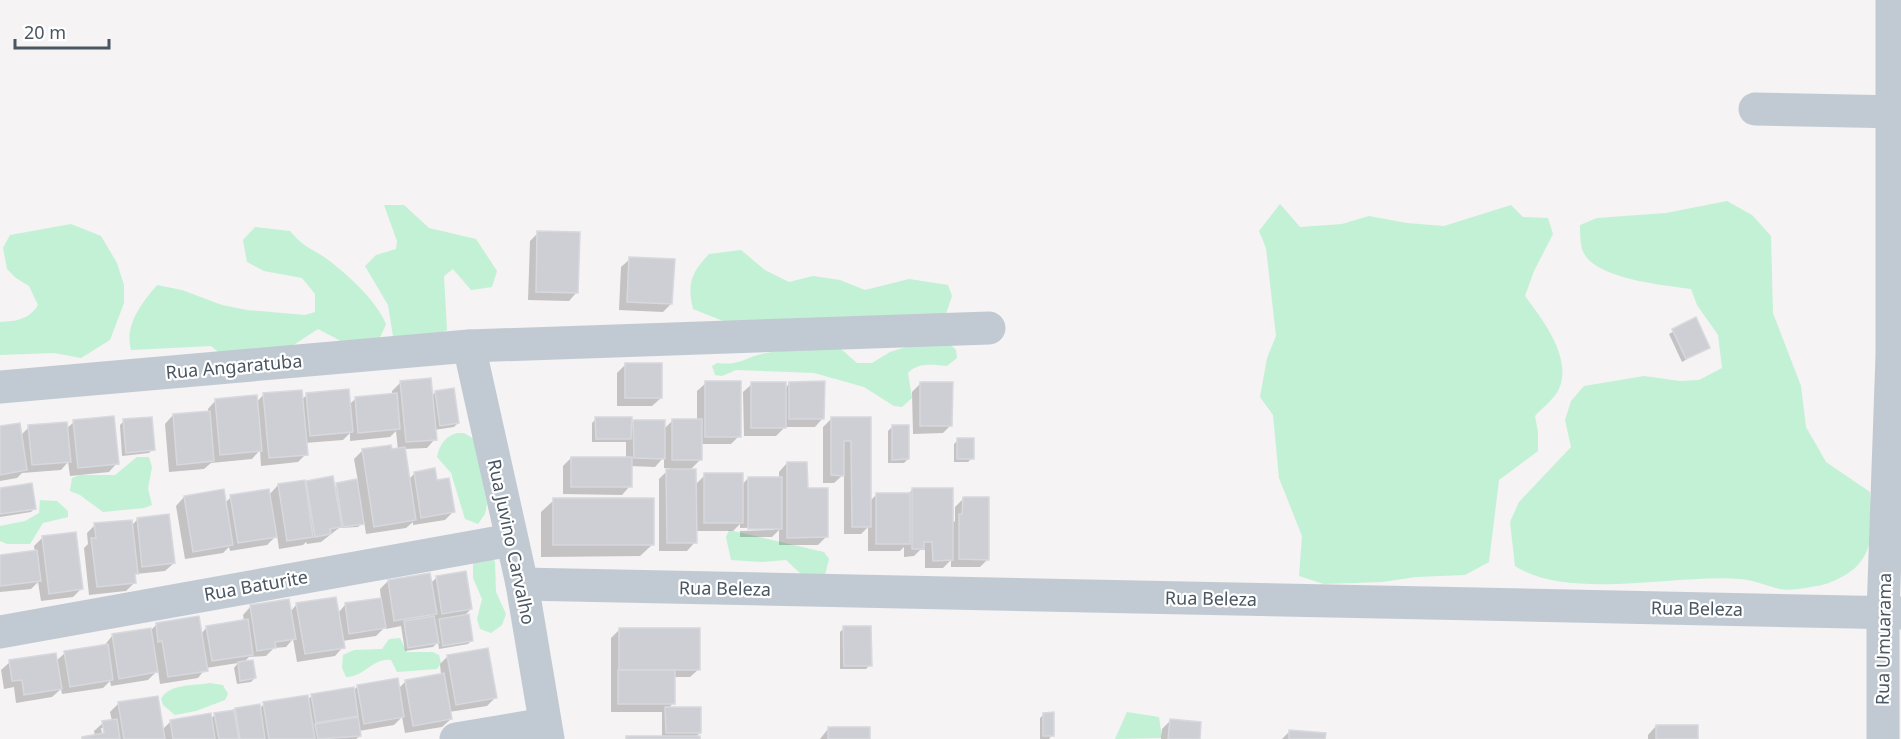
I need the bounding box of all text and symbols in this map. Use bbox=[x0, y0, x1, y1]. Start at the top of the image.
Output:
scale bar bbox=[15, 12, 110, 50]
text: 20 m bbox=[24, 20, 66, 44]
street label: Rua Angaratuba bbox=[165, 348, 303, 384]
street label: Rua Juvino Carvalho bbox=[483, 457, 541, 627]
street label: Rua Baturite bbox=[202, 564, 310, 606]
street label: Rua Umuarama bbox=[1870, 573, 1896, 705]
street label: Rua Beleza bbox=[679, 575, 771, 601]
street label: Rua Beleza bbox=[1165, 585, 1257, 611]
street label: Rua Beleza bbox=[1651, 595, 1743, 621]

